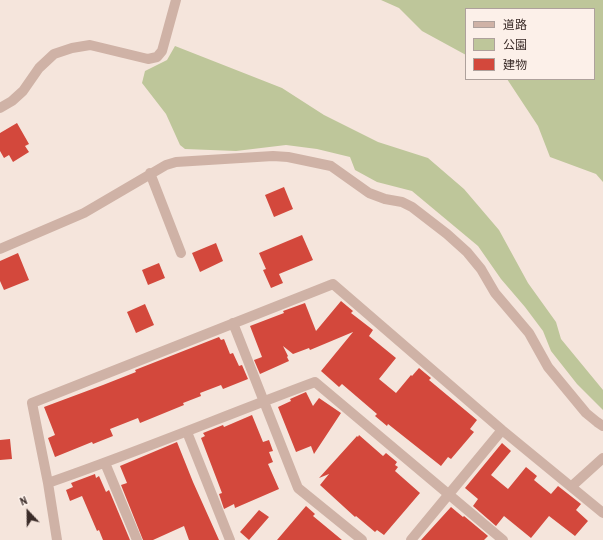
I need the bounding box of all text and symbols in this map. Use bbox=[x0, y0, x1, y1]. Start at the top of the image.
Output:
legend bbox=[465, 8, 595, 80]
text: 道路 bbox=[503, 17, 527, 33]
text: 公園 bbox=[503, 37, 527, 53]
text: 建物 bbox=[503, 57, 527, 73]
north arrow bbox=[8, 492, 48, 532]
text: N bbox=[18, 493, 29, 509]

